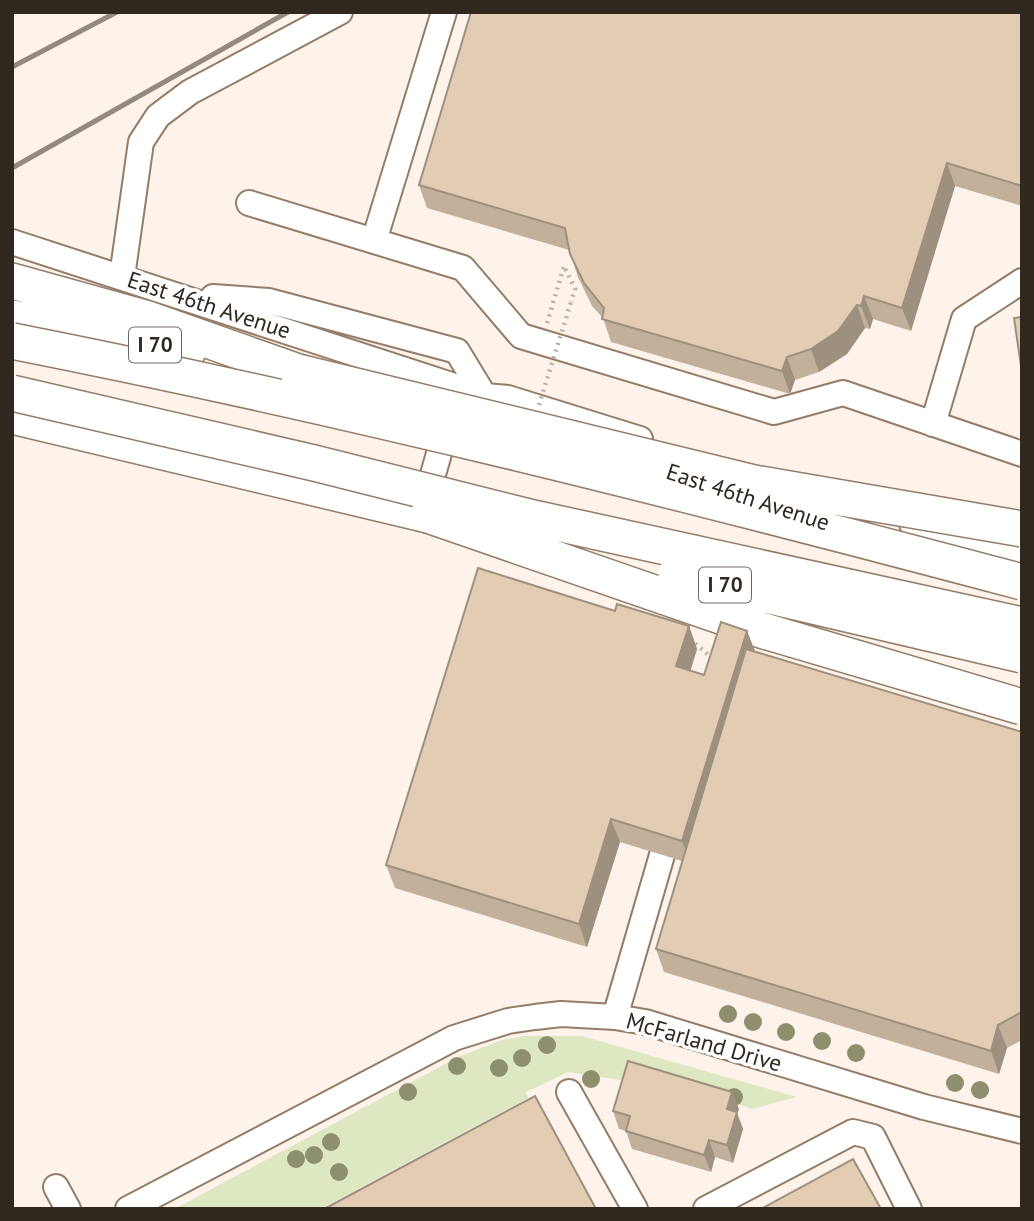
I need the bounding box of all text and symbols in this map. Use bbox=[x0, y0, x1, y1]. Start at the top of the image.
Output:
street label: East 46th Avenue bbox=[124, 264, 294, 345]
road number: I 70 bbox=[129, 328, 181, 362]
street label: East 46th Avenue bbox=[663, 456, 833, 537]
road number: I 70 bbox=[699, 568, 751, 602]
street label: McFarland Drive bbox=[623, 1005, 785, 1078]

